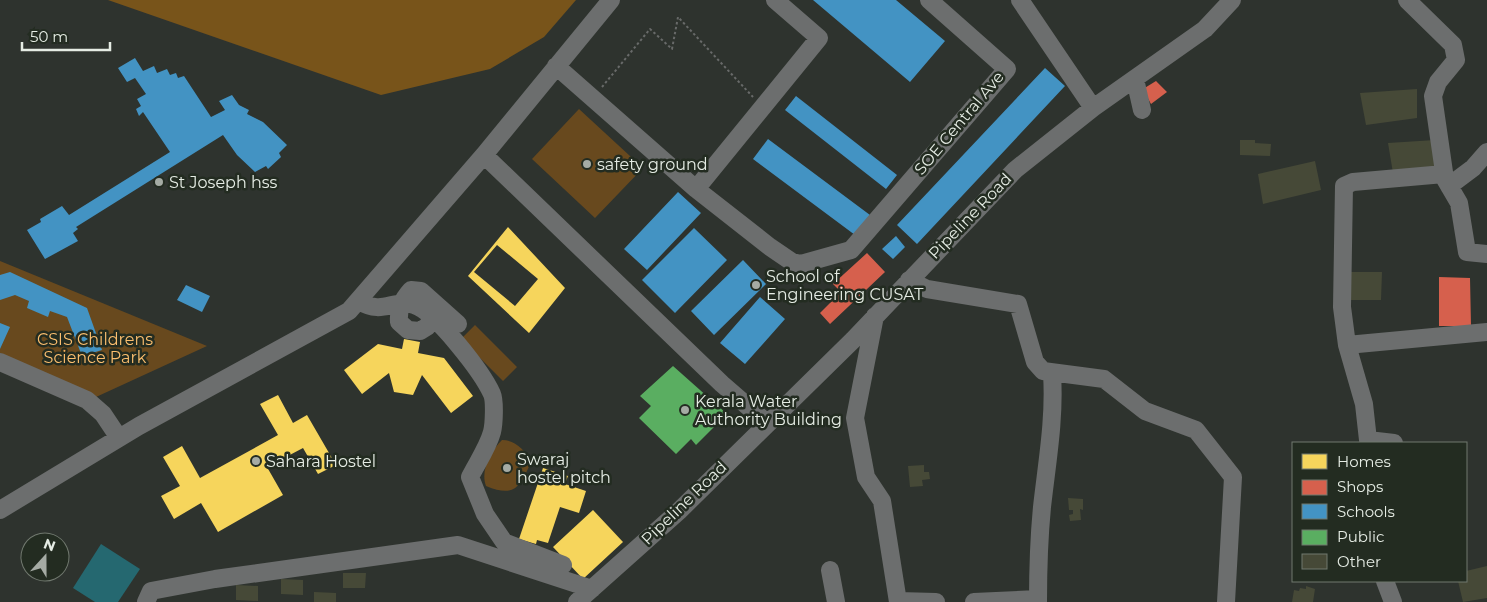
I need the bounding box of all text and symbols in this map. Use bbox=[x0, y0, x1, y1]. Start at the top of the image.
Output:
scale bar bbox=[22, 20, 110, 52]
text: 50 m bbox=[30, 27, 68, 46]
street label: SOE Central Ave bbox=[910, 67, 1008, 179]
place label: safety ground bbox=[597, 155, 708, 174]
marker: safety ground bbox=[581, 158, 593, 170]
street label: Pipeline Road bbox=[924, 169, 1016, 263]
place label: St Joseph hss bbox=[169, 173, 278, 192]
marker: St Joseph hss bbox=[153, 176, 165, 188]
place label: School of Engineering CUSAT bbox=[766, 267, 924, 304]
marker: School of Engineering CUSAT bbox=[750, 279, 762, 291]
park label: CSIS Childrens Science Park bbox=[37, 330, 153, 367]
place label: Kerala Water Authority Building bbox=[695, 392, 842, 429]
marker: Kerala Water Authority Building bbox=[679, 404, 691, 416]
legend bbox=[1292, 442, 1467, 582]
place label: Swaraj hostel pitch bbox=[517, 450, 611, 487]
place label: Sahara Hostel bbox=[266, 452, 376, 471]
text: Homes bbox=[1337, 452, 1391, 471]
marker: Sahara Hostel bbox=[250, 455, 262, 467]
street label: Pipeline Road bbox=[637, 457, 731, 549]
marker: Swaraj hostel pitch bbox=[501, 462, 513, 474]
text: Shops bbox=[1337, 477, 1383, 496]
text: Schools bbox=[1337, 502, 1395, 521]
text: Public bbox=[1337, 527, 1385, 546]
north arrow bbox=[20, 532, 70, 582]
text: N bbox=[41, 534, 58, 555]
text: Other bbox=[1337, 552, 1381, 571]

